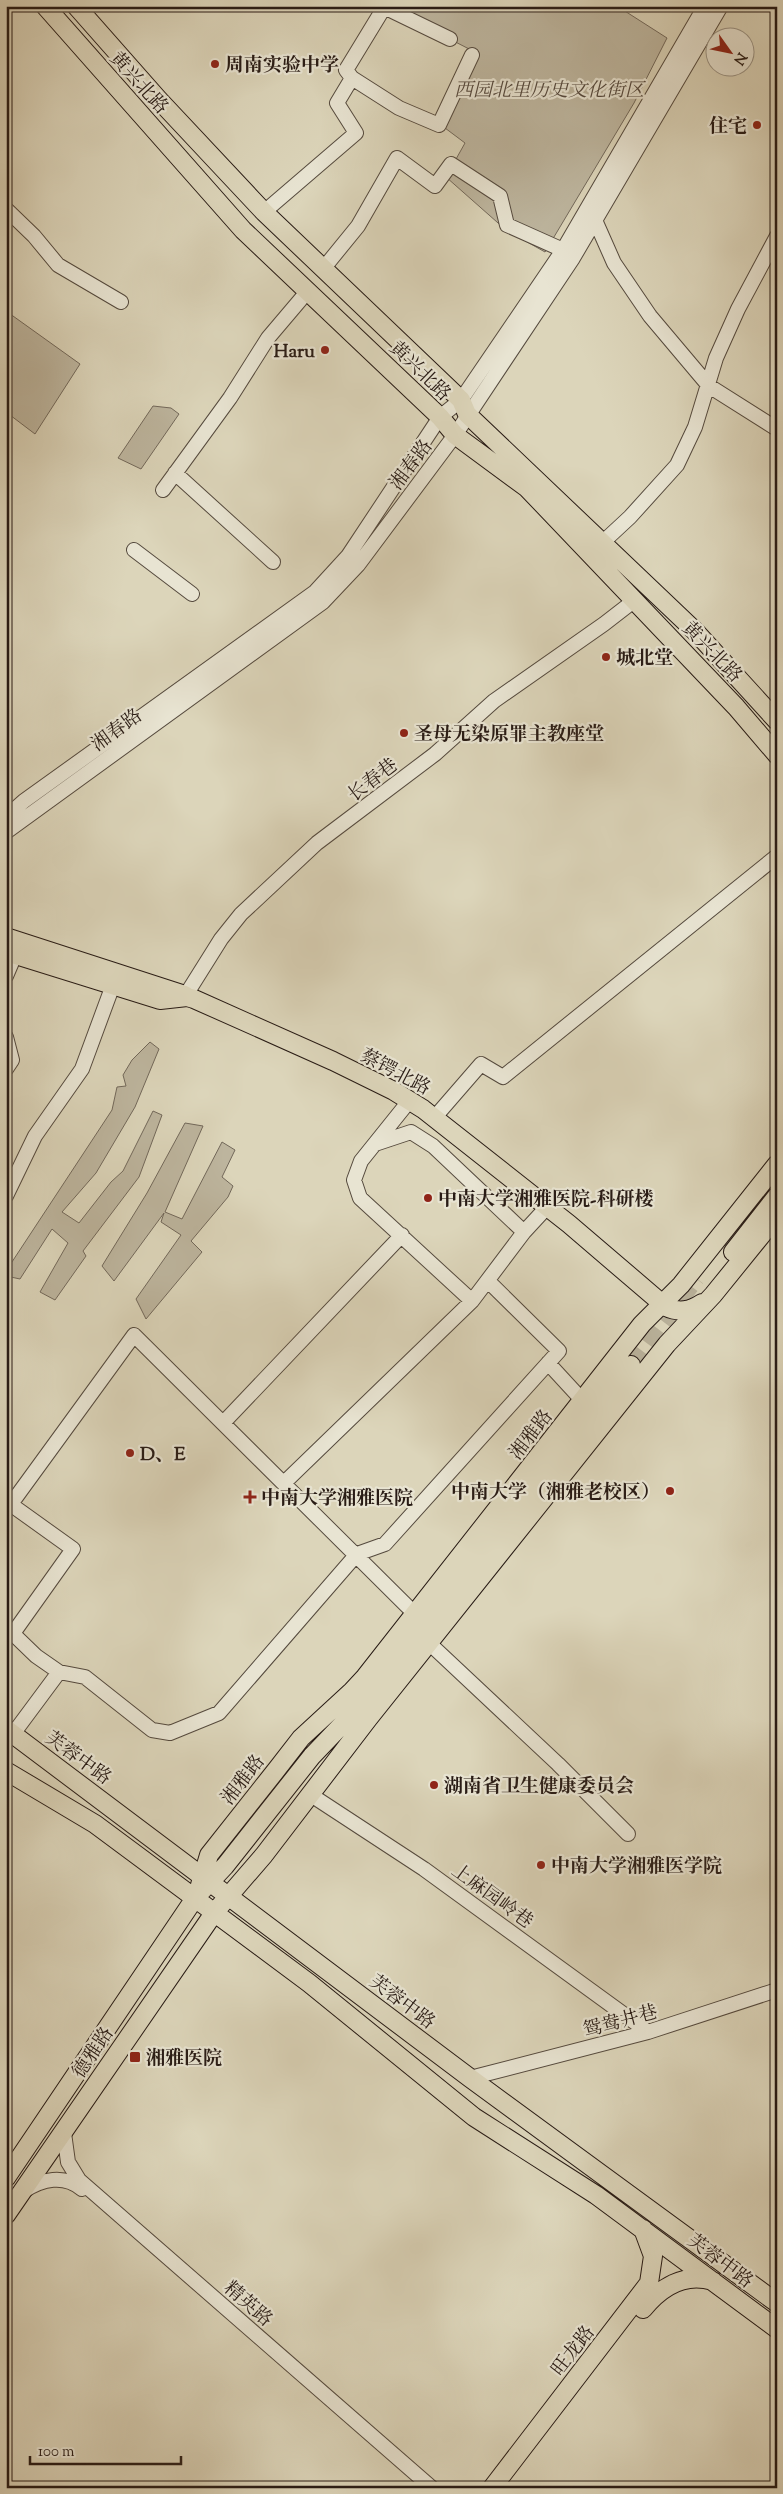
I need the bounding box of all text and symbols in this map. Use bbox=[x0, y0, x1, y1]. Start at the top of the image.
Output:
north arrow bbox=[706, 28, 756, 78]
street label: 黄兴北路 bbox=[103, 46, 174, 121]
text: N bbox=[728, 48, 751, 68]
place label: 周南实验中学 bbox=[225, 53, 339, 80]
marker: 周南实验中学 bbox=[209, 58, 221, 70]
park label: 西园北里历史文化街区 bbox=[454, 78, 647, 105]
place label: 住宅 bbox=[709, 114, 747, 141]
marker: 住宅 bbox=[751, 119, 763, 131]
street label: 黄兴北路 bbox=[383, 336, 456, 408]
place label: Haru bbox=[273, 339, 315, 366]
marker: Haru bbox=[319, 344, 331, 356]
street label: 湘春路 bbox=[384, 435, 440, 496]
street label: 黄兴北路 bbox=[675, 616, 747, 689]
place label: 城北堂 bbox=[616, 646, 673, 673]
marker: 城北堂 bbox=[600, 651, 612, 663]
street label: 湘春路 bbox=[86, 703, 148, 759]
place label: 圣母无染原罪主教座堂 bbox=[414, 722, 604, 749]
marker: 圣母无染原罪主教座堂 bbox=[398, 727, 410, 739]
street label: 长春巷 bbox=[343, 753, 404, 809]
street label: 蔡锷北路 bbox=[355, 1043, 435, 1103]
place label: 中南大学湘雅医院-科研楼 bbox=[438, 1187, 653, 1214]
marker: 中南大学湘雅医院-科研楼 bbox=[422, 1192, 434, 1204]
street label: 湘雅路 bbox=[504, 1405, 560, 1466]
place label: D、E bbox=[140, 1442, 186, 1469]
marker: D、E bbox=[124, 1447, 136, 1459]
place label: 中南大学（湘雅老校区） bbox=[451, 1480, 660, 1507]
marker: 中南大学（湘雅老校区） bbox=[664, 1485, 676, 1497]
place label: 中南大学湘雅医院 bbox=[261, 1486, 413, 1513]
marker: 中南大学湘雅医院 bbox=[243, 1490, 257, 1504]
street label: 芙蓉中路 bbox=[39, 1726, 116, 1792]
street label: 湘雅路 bbox=[216, 1750, 272, 1811]
place label: 湖南省卫生健康委员会 bbox=[444, 1774, 634, 1801]
marker: 湖南省卫生健康委员会 bbox=[428, 1779, 440, 1791]
place label: 中南大学湘雅医学院 bbox=[551, 1854, 722, 1881]
street label: 上麻园岭巷 bbox=[445, 1858, 538, 1936]
marker: 中南大学湘雅医学院 bbox=[535, 1859, 547, 1871]
street label: 芙蓉中路 bbox=[363, 1969, 440, 2037]
street label: 鸳鸯井巷 bbox=[580, 2000, 661, 2045]
street label: 德雅路 bbox=[67, 2022, 121, 2085]
place label: 湘雅医院 bbox=[146, 2046, 222, 2073]
marker: 湘雅医院 bbox=[128, 2050, 142, 2064]
street label: 芙蓉中路 bbox=[681, 2228, 758, 2296]
street label: 精英路 bbox=[217, 2276, 278, 2334]
street label: 旺龙路 bbox=[546, 2321, 602, 2382]
scale bar bbox=[30, 2434, 181, 2466]
text: 100 m bbox=[38, 2442, 75, 2463]

